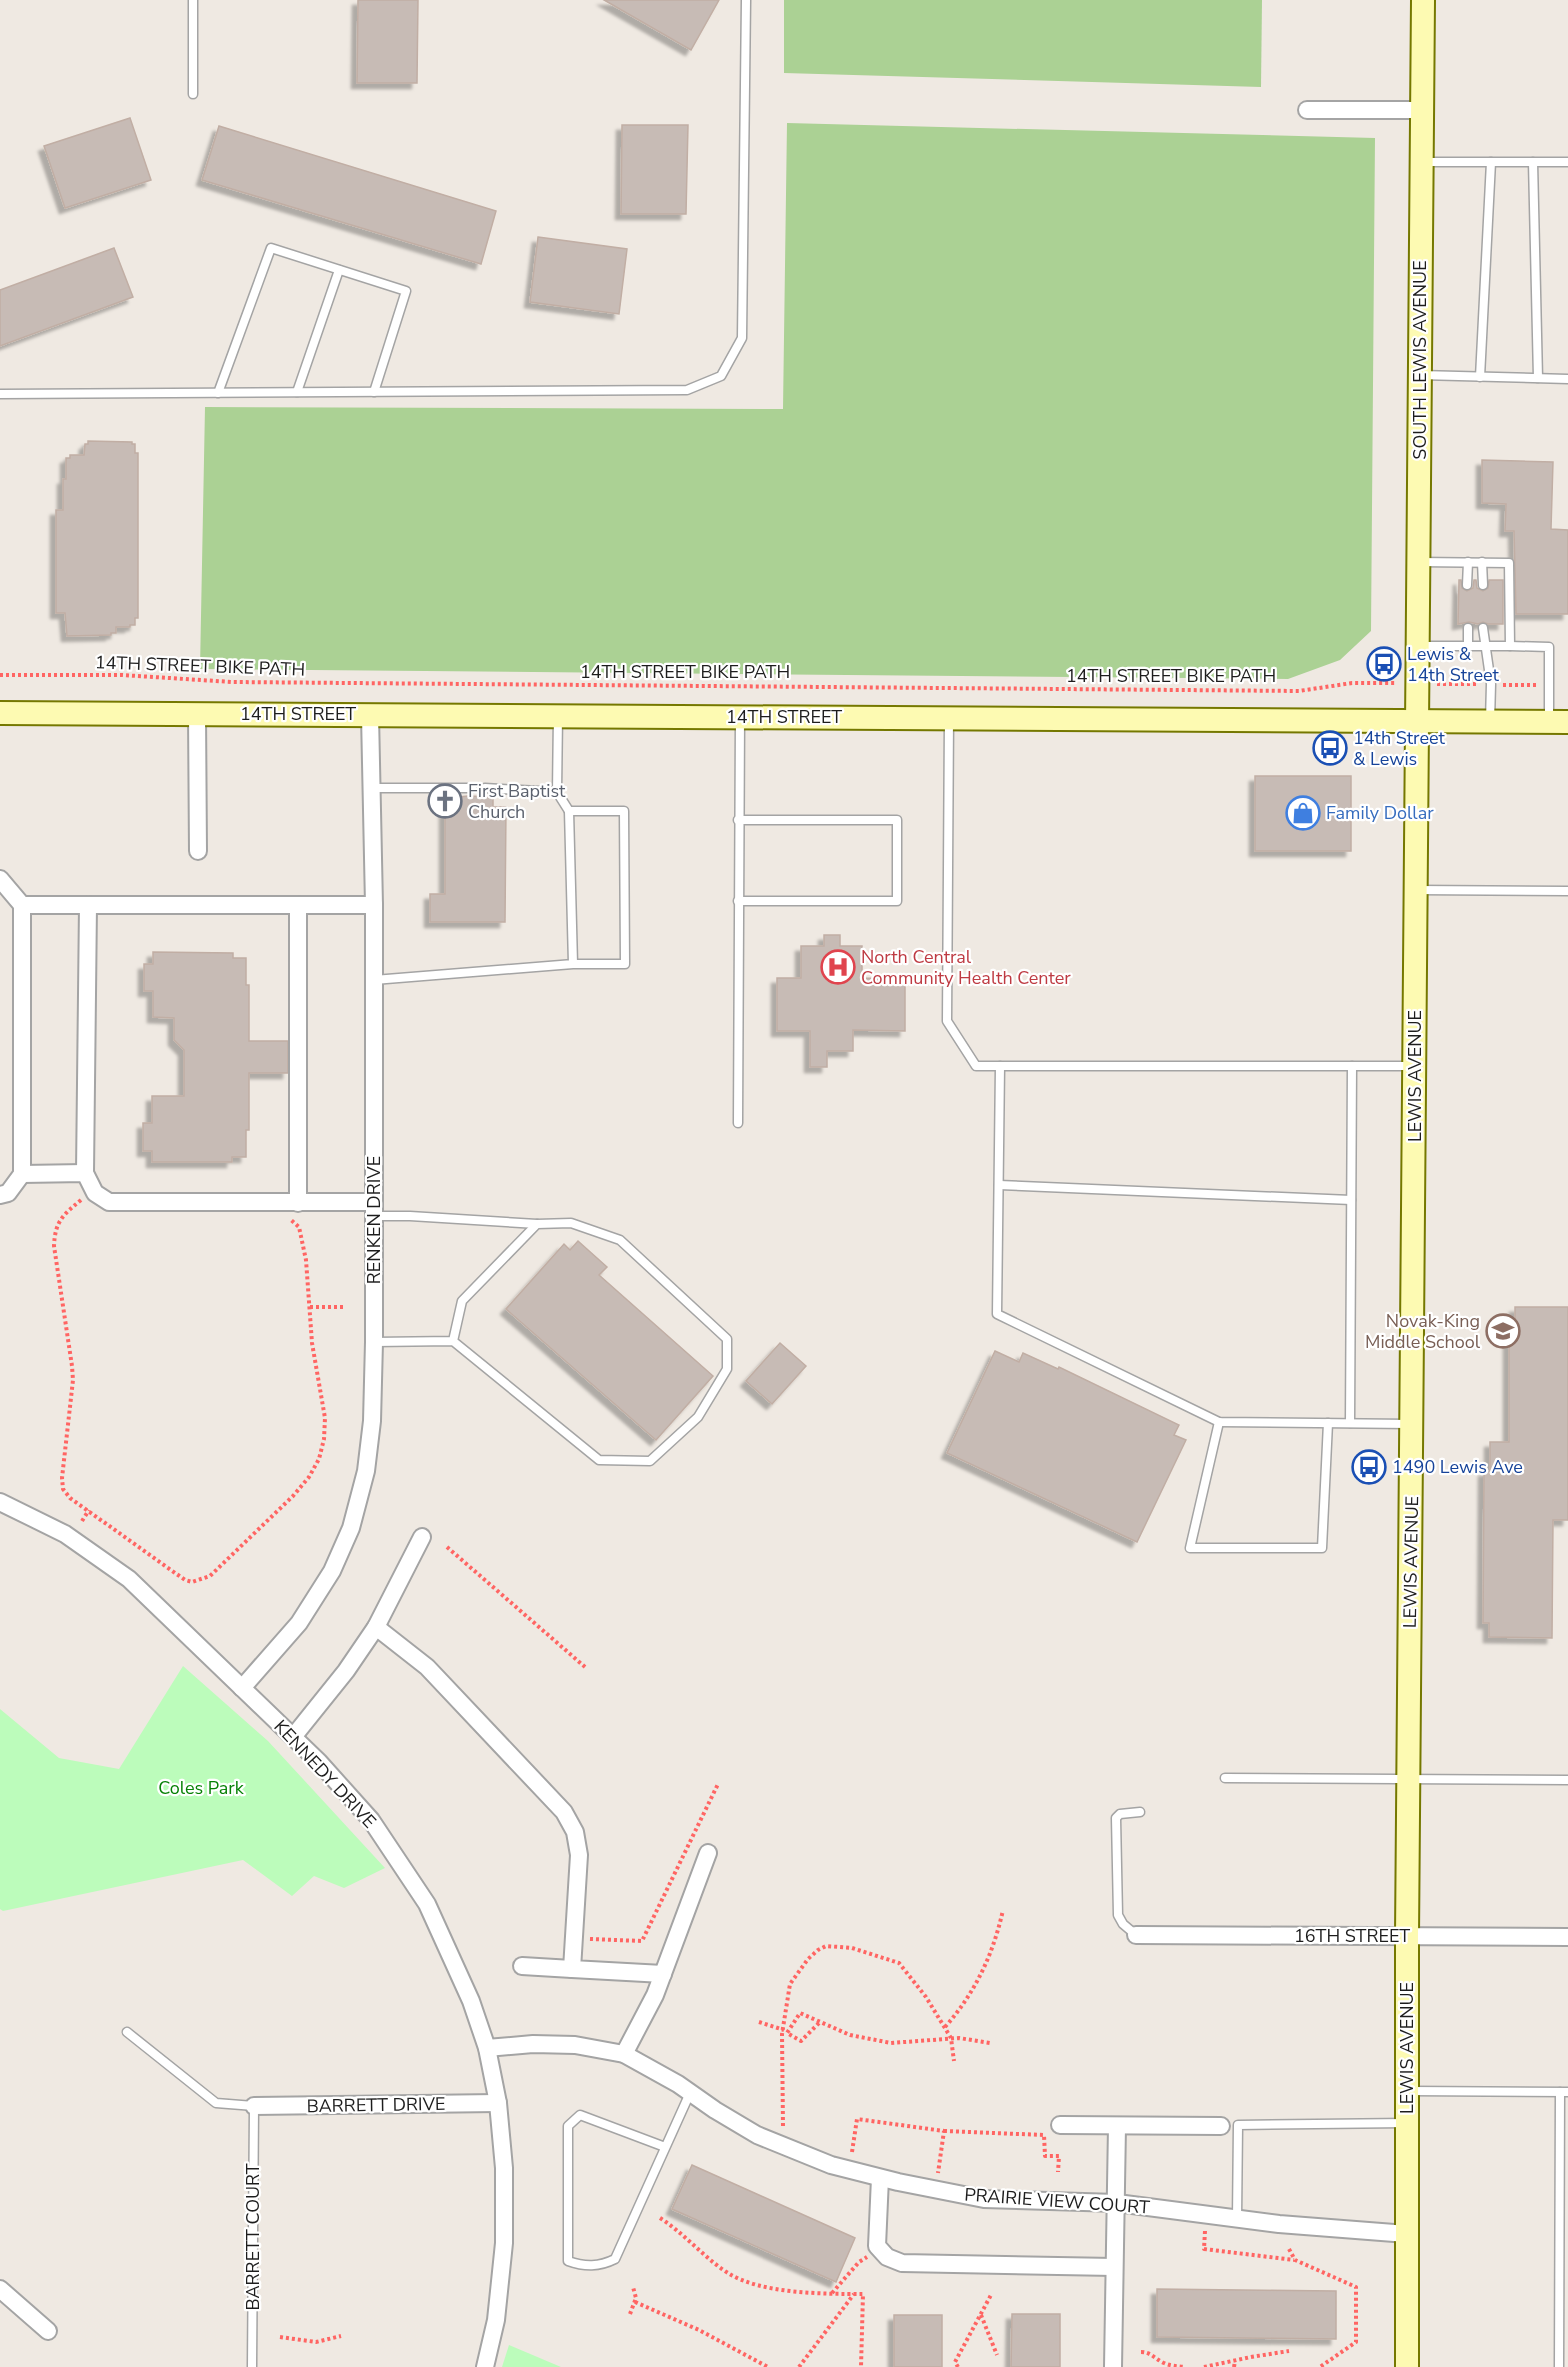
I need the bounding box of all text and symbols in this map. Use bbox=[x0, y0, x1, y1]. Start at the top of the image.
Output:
street label: SOUTH LEWIS AVENUE bbox=[1408, 260, 1432, 460]
place label: Lewis & 14th Street bbox=[1407, 642, 1500, 687]
bus stop icon: Lewis & 14th Street bbox=[1366, 646, 1402, 682]
street label: 14TH STREET BIKE PATH bbox=[95, 650, 305, 682]
street label: 14TH STREET BIKE PATH bbox=[580, 660, 790, 684]
street label: 14TH STREET BIKE PATH bbox=[1066, 664, 1276, 688]
street label: 14TH STREET bbox=[240, 702, 356, 726]
street label: 14TH STREET bbox=[726, 705, 842, 729]
place label: 14th Street & Lewis bbox=[1353, 726, 1446, 771]
bus stop icon: 14th Street & Lewis bbox=[1312, 730, 1348, 766]
place label: First Baptist Church bbox=[468, 779, 566, 824]
church icon: First Baptist Church bbox=[427, 783, 463, 819]
shop icon: Family Dollar bbox=[1285, 795, 1321, 831]
place label: Family Dollar bbox=[1326, 801, 1434, 825]
place label: North Central Community Health Center bbox=[861, 945, 1071, 990]
hospital icon: North Central Community Health Center bbox=[820, 949, 856, 985]
street label: LEWIS AVENUE bbox=[1403, 1010, 1427, 1142]
street label: RENKEN DRIVE bbox=[362, 1156, 386, 1284]
place label: Novak-King Middle School bbox=[1365, 1309, 1481, 1354]
school or university icon: Novak-King Middle School bbox=[1485, 1313, 1521, 1349]
bus stop icon: 1490 Lewis Ave bbox=[1351, 1449, 1387, 1485]
place label: 1490 Lewis Ave bbox=[1392, 1455, 1523, 1479]
street label: LEWIS AVENUE bbox=[1398, 1496, 1424, 1628]
street label: KENNEDY DRIVE bbox=[269, 1715, 381, 1833]
park label: Coles Park bbox=[158, 1776, 245, 1800]
street label: 16TH STREET bbox=[1294, 1924, 1410, 1948]
street label: LEWIS AVENUE bbox=[1395, 1982, 1419, 2114]
street label: BARRETT DRIVE bbox=[306, 2092, 446, 2118]
street label: BARRETT COURT bbox=[241, 2163, 265, 2311]
street label: PRAIRIE VIEW COURT bbox=[964, 2183, 1151, 2219]

